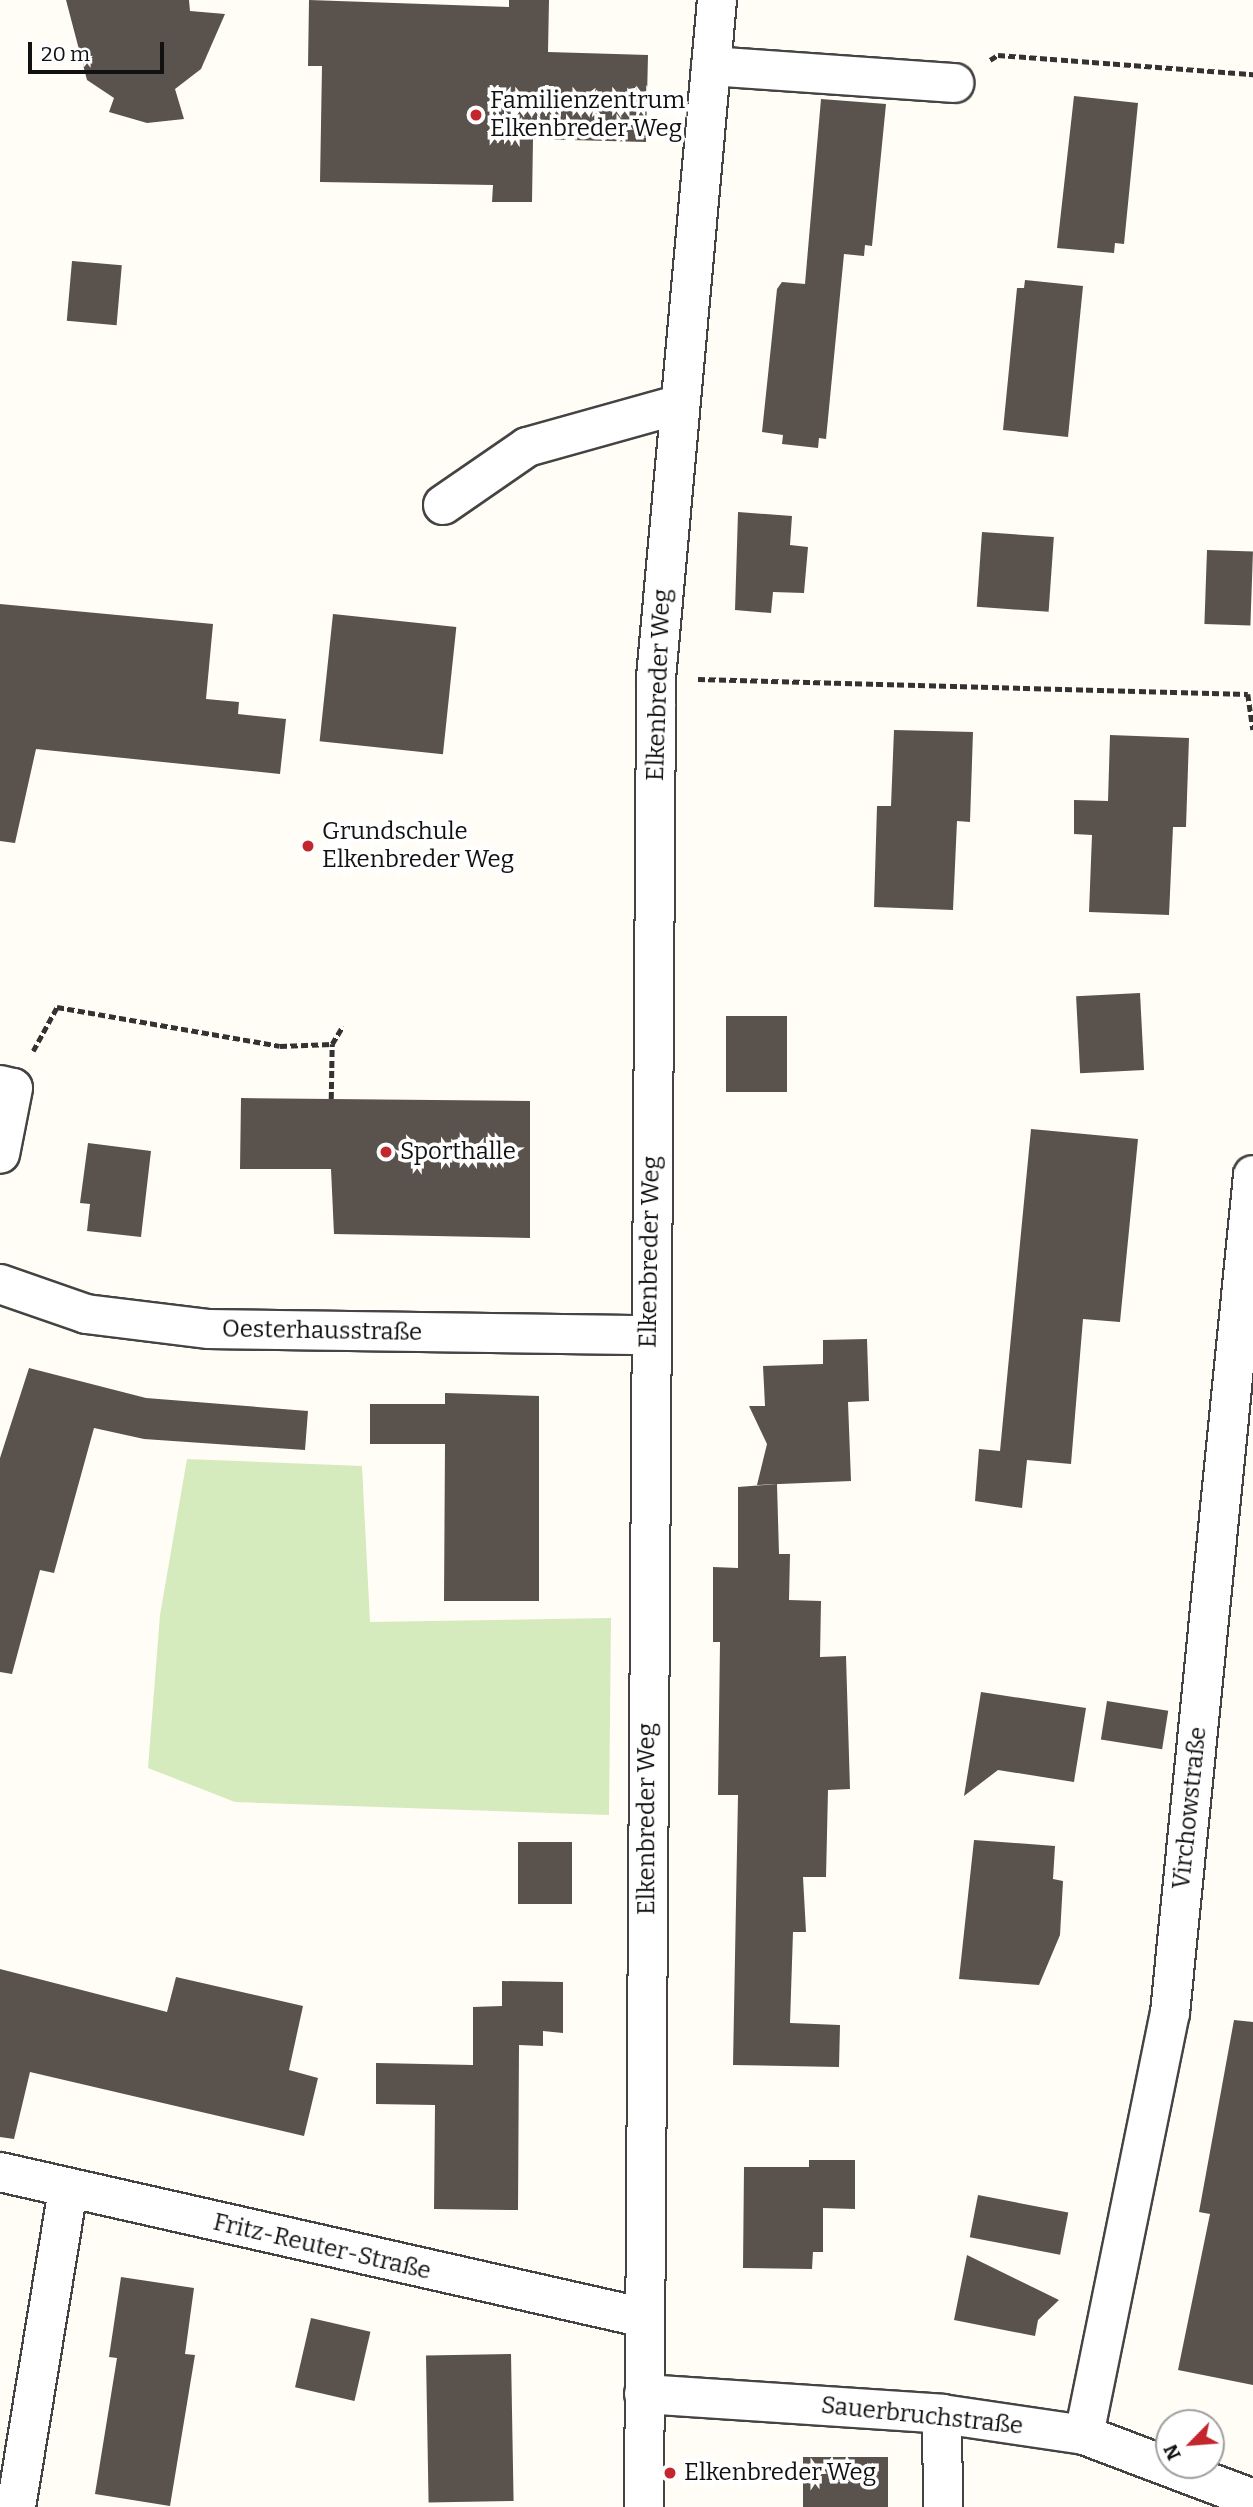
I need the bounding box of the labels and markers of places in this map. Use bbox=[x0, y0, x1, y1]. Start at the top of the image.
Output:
place label: Familienzentrum Elkenbreder Weg bbox=[490, 87, 685, 143]
marker: Familienzentrum Elkenbreder Weg bbox=[468, 107, 484, 123]
place label: Grundschule Elkenbreder Weg bbox=[322, 818, 514, 874]
marker: Grundschule Elkenbreder Weg bbox=[300, 838, 316, 854]
place label: Sporthalle bbox=[400, 1138, 516, 1166]
marker: Sporthalle bbox=[378, 1144, 394, 1160]
place label: Elkenbreder Weg bbox=[684, 2459, 876, 2487]
marker: Elkenbreder Weg bbox=[662, 2465, 678, 2481]

